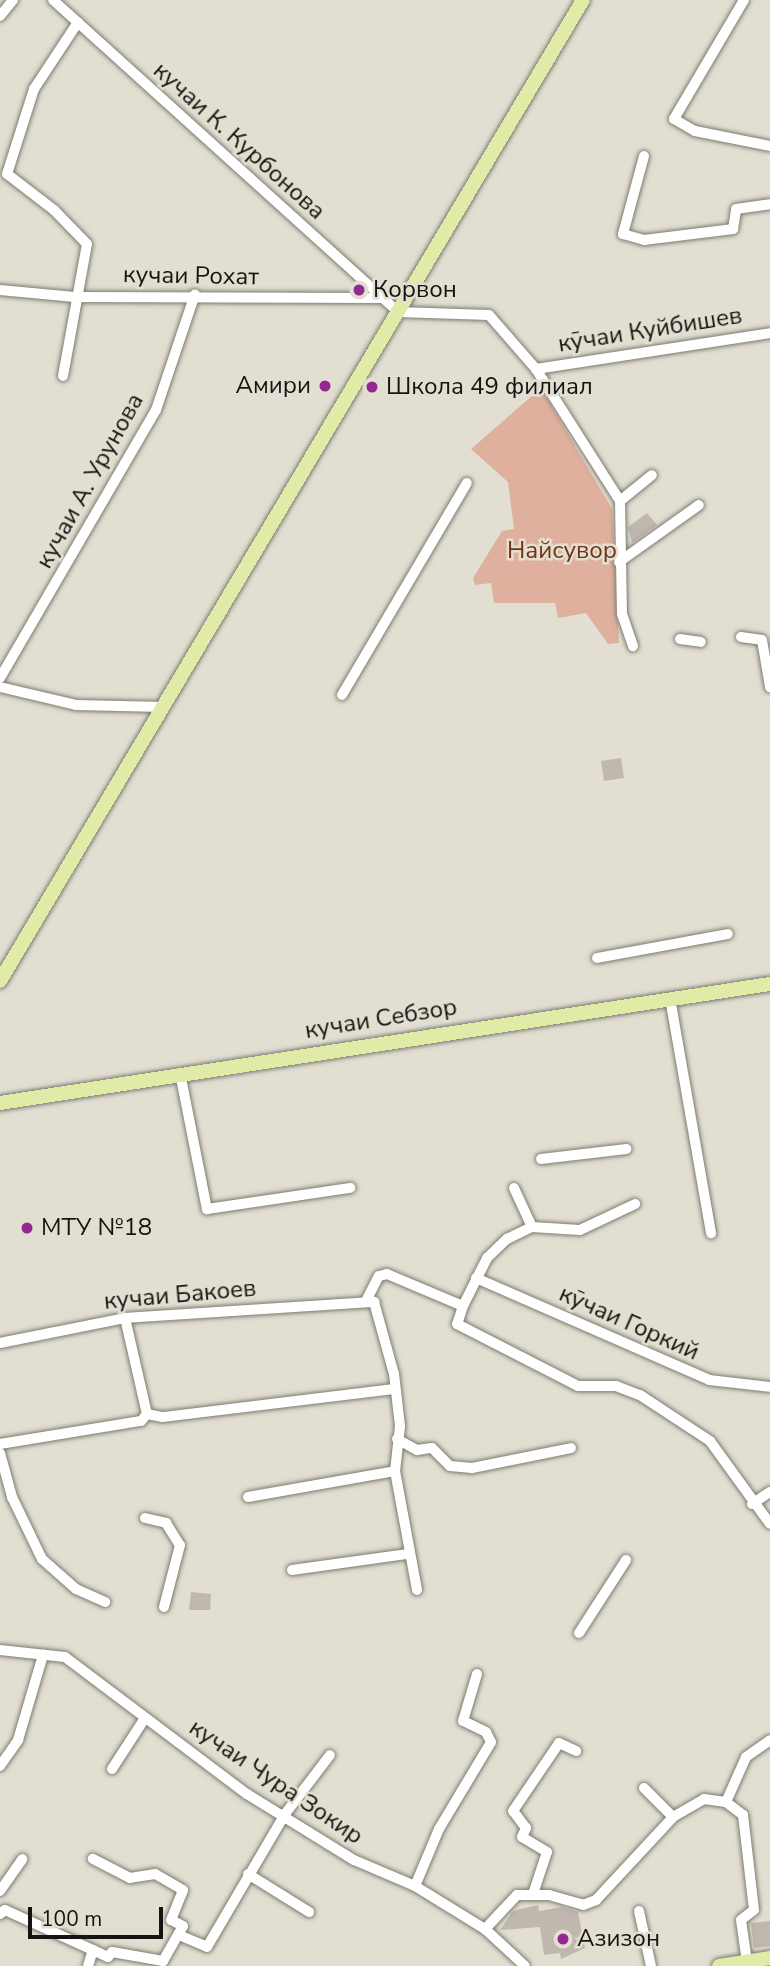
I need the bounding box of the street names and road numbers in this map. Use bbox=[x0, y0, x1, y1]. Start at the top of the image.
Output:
street label: кучаи К. Курбонова bbox=[147, 56, 331, 226]
street label: кучаи Рохат bbox=[123, 260, 259, 292]
street label: кӯчаи Куйбишев bbox=[556, 301, 744, 359]
street label: кучаи А. Урунова bbox=[30, 388, 150, 574]
street label: кучаи Себзор bbox=[303, 993, 459, 1045]
street label: кучаи Бакоев bbox=[103, 1274, 257, 1316]
street label: кӯчаи Горкий bbox=[555, 1279, 703, 1367]
street label: кучаи Чура Зокир bbox=[184, 1713, 368, 1851]

